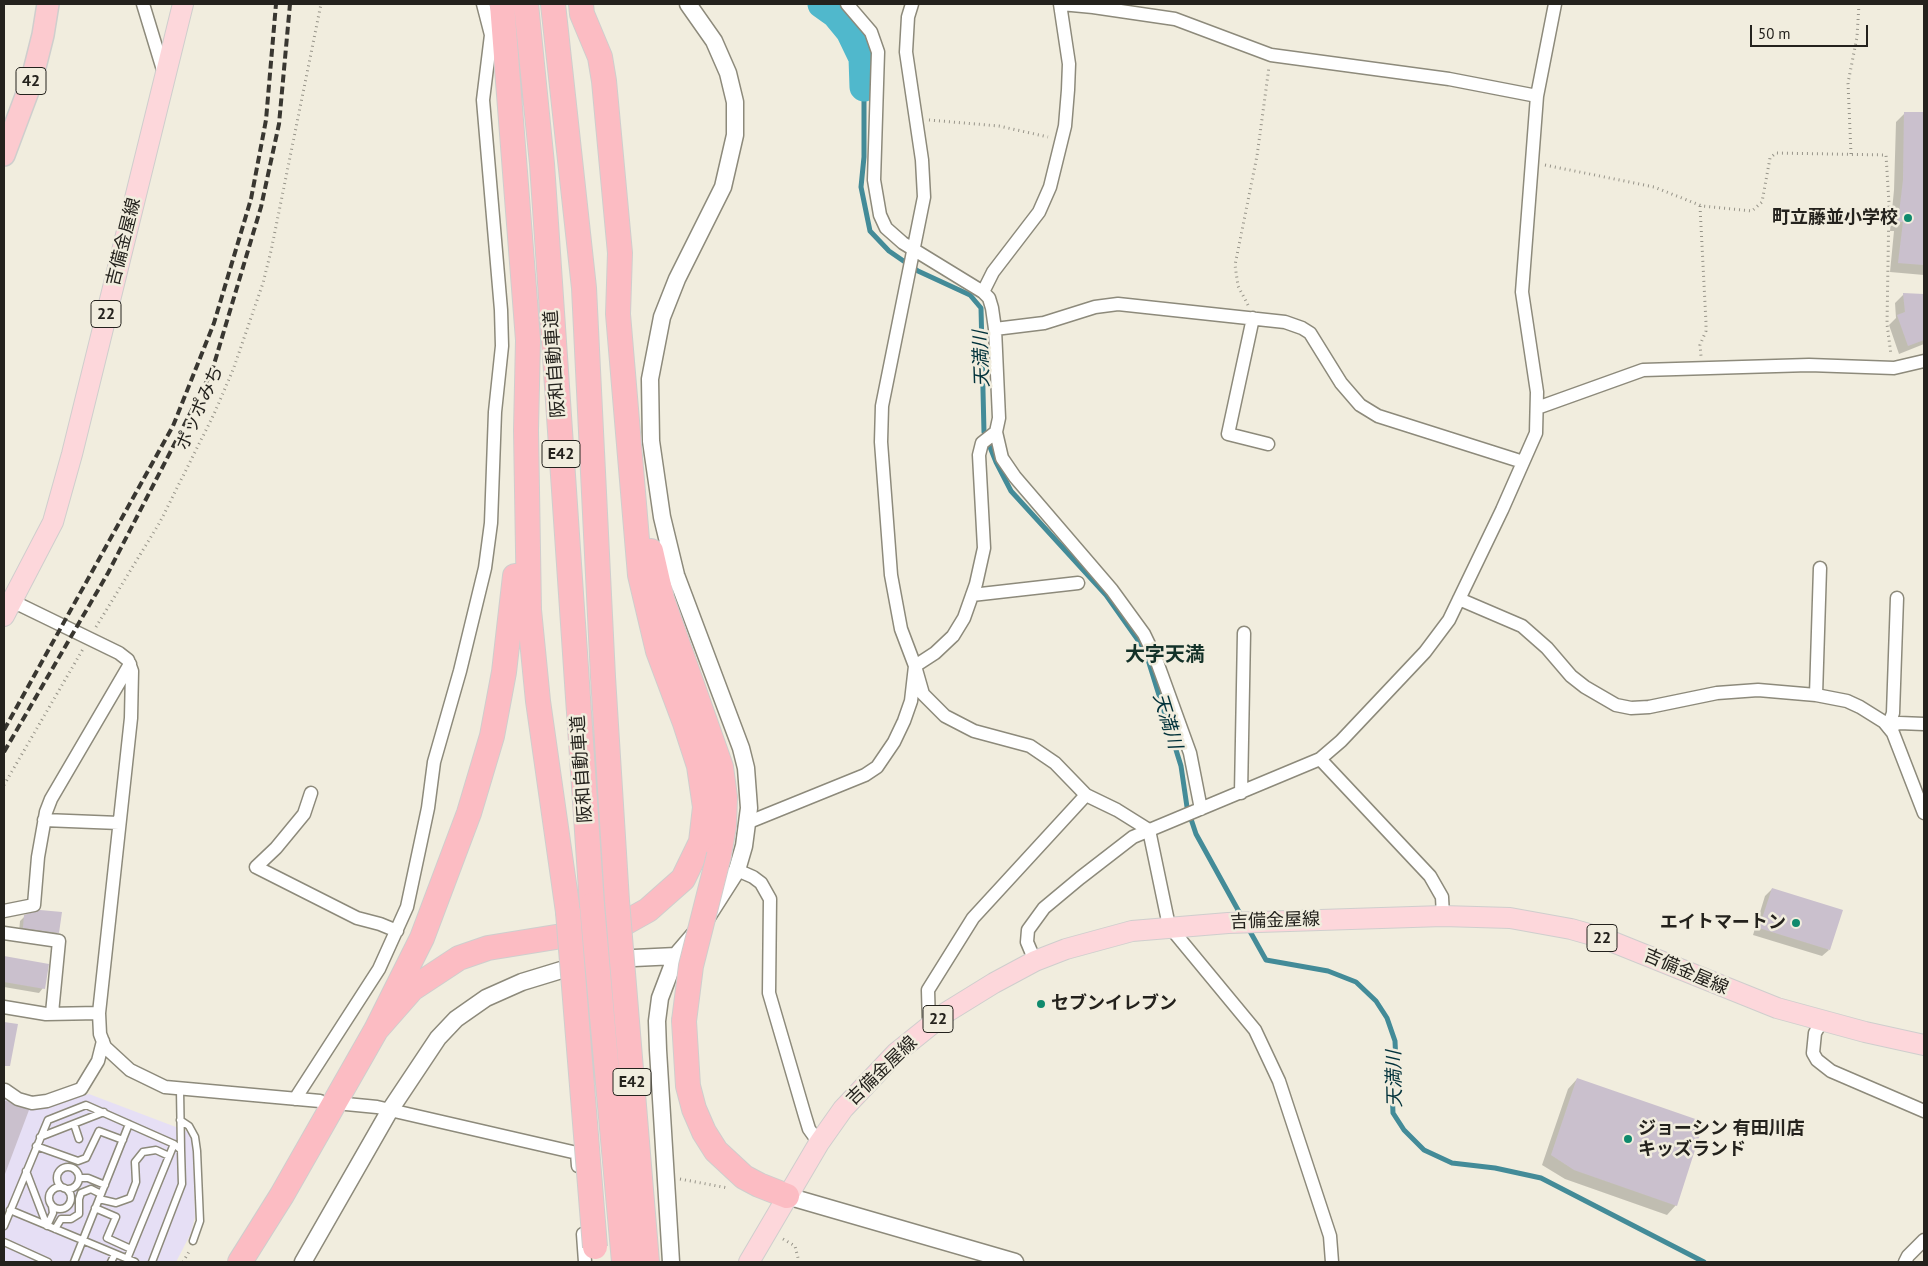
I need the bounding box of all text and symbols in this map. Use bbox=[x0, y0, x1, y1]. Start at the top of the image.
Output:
scale bar bbox=[1753, 15, 1870, 47]
text: 50 m bbox=[1758, 24, 1791, 43]
road number: 42 bbox=[16, 68, 46, 94]
street label: 吉備金屋線 bbox=[103, 196, 145, 288]
place label: 町立藤並小学校 bbox=[1772, 207, 1898, 229]
marker: 町立藤並小学校 bbox=[1902, 212, 1914, 224]
road number: 22 bbox=[91, 300, 121, 328]
street label: 阪和自動車道 bbox=[540, 309, 570, 419]
water label: 天満川 bbox=[970, 330, 994, 388]
street label: ポッポみち bbox=[172, 362, 228, 454]
road number: E42 bbox=[542, 440, 580, 468]
district label: 大字天満 bbox=[1125, 643, 1205, 667]
water label: 天満川 bbox=[1148, 690, 1186, 752]
street label: 阪和自動車道 bbox=[567, 714, 597, 824]
street label: 吉備金屋線 bbox=[1230, 909, 1320, 933]
place label: エイトマートン bbox=[1660, 912, 1786, 934]
marker: エイトマートン bbox=[1790, 917, 1802, 929]
road number: 22 bbox=[1587, 924, 1617, 951]
street label: 吉備金屋線 bbox=[1640, 944, 1732, 1000]
place label: セブンイレブン bbox=[1051, 993, 1177, 1015]
marker: セブンイレブン bbox=[1035, 998, 1047, 1010]
road number: 22 bbox=[923, 1006, 953, 1032]
street label: 吉備金屋線 bbox=[842, 1032, 922, 1110]
water label: 天満川 bbox=[1383, 1050, 1407, 1108]
road number: E42 bbox=[613, 1068, 651, 1096]
place label: ジョーシン 有田川店 キッズランド bbox=[1638, 1118, 1805, 1160]
marker: ジョーシン 有田川店 キッズランド bbox=[1622, 1133, 1634, 1145]

